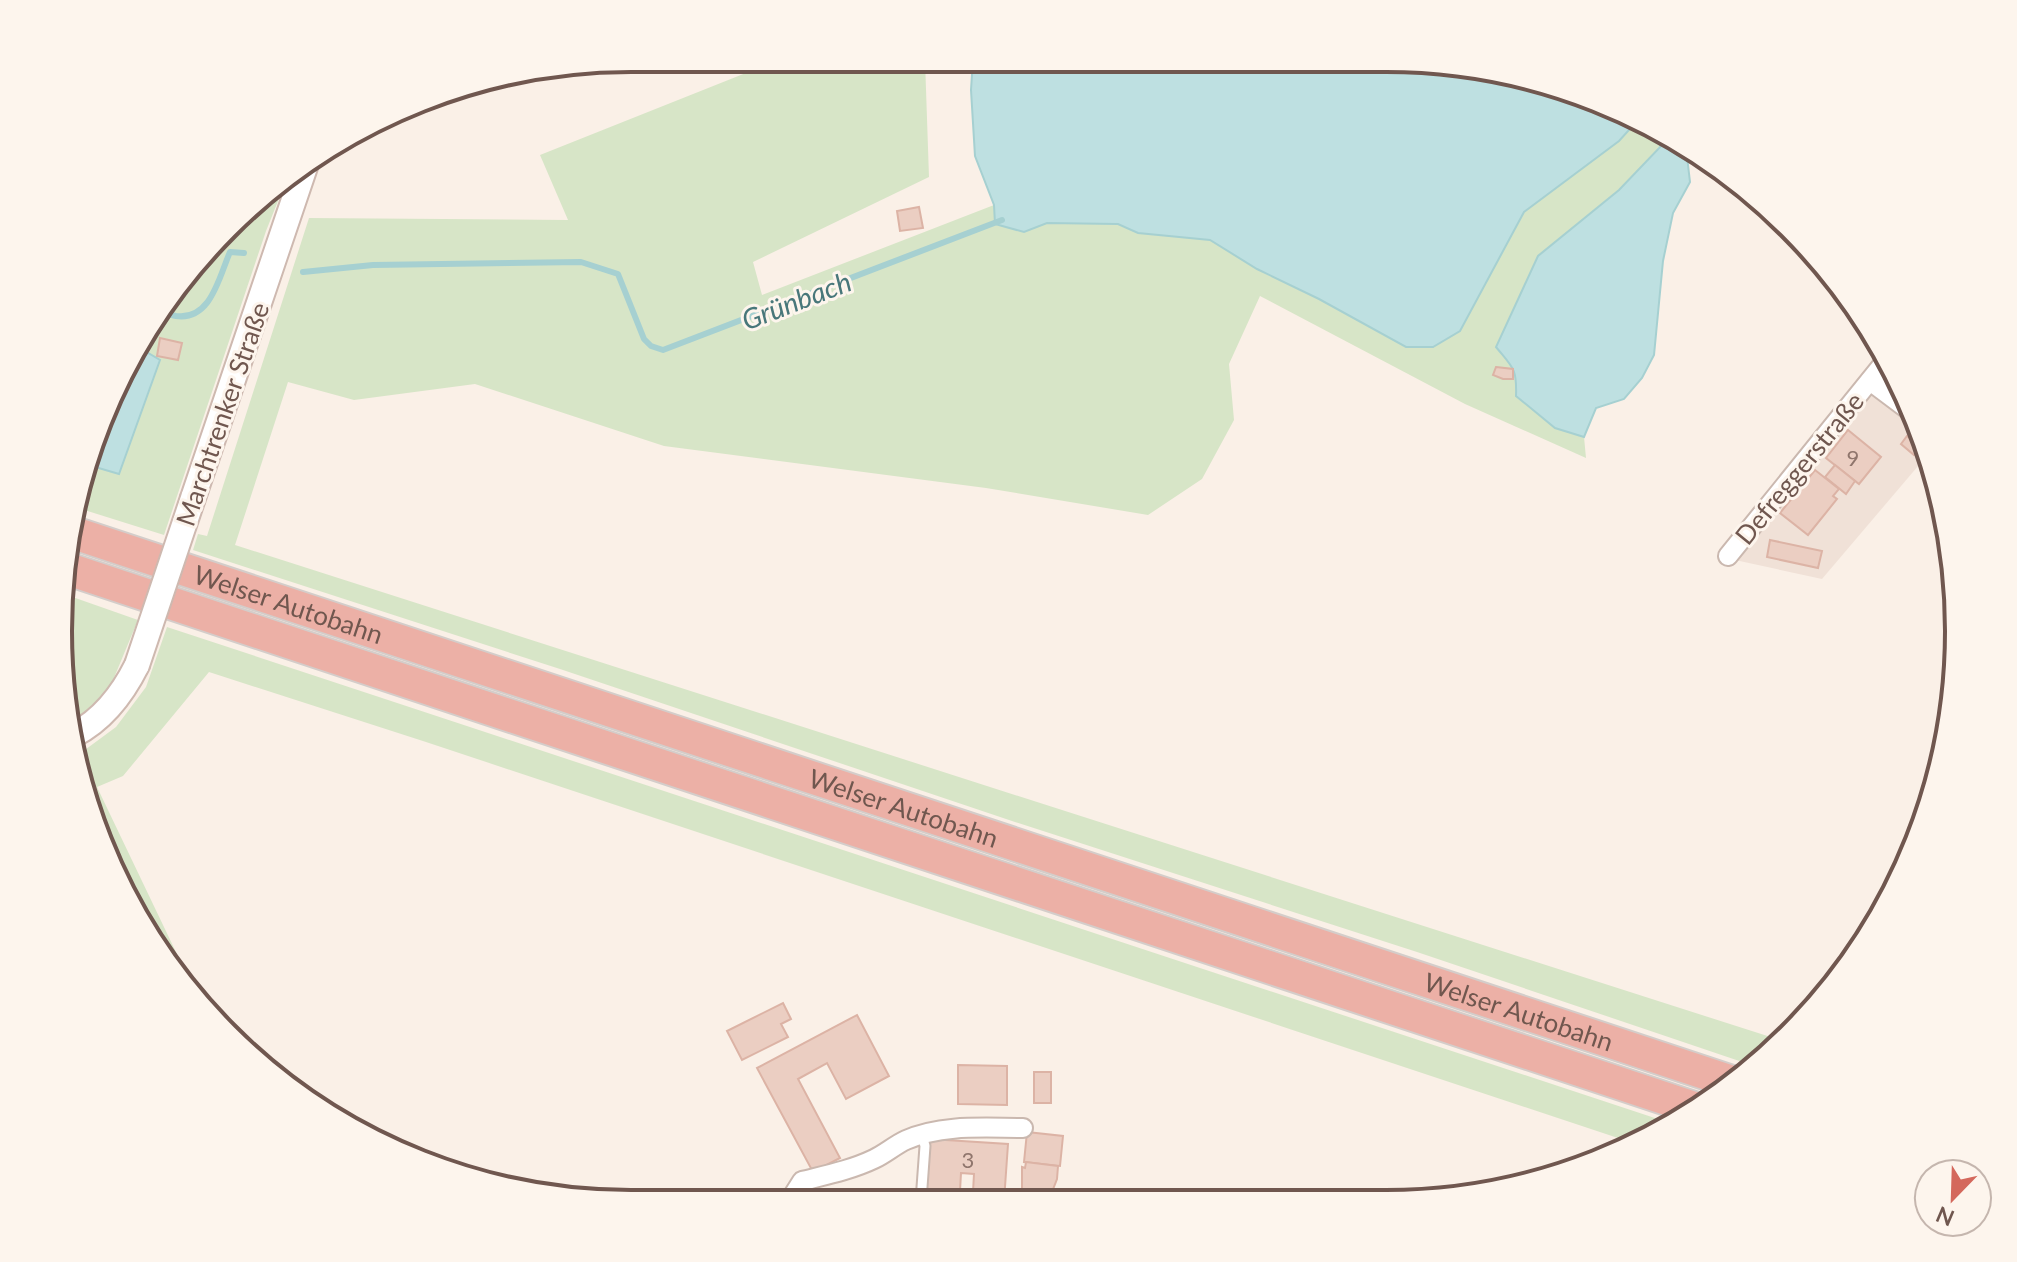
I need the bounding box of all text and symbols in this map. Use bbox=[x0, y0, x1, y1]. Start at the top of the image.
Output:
water label: Grünbach bbox=[736, 264, 856, 336]
street label: Marchtrenker Straße bbox=[169, 298, 275, 530]
street label: Defreggerstraße bbox=[1728, 385, 1870, 551]
house number: 9 bbox=[1847, 444, 1859, 471]
street label: Welser Autobahn bbox=[190, 558, 387, 650]
street label: Welser Autobahn bbox=[805, 762, 1002, 854]
street label: Welser Autobahn bbox=[1420, 965, 1618, 1058]
house number: 3 bbox=[962, 1146, 974, 1173]
north arrow bbox=[1913, 1158, 1993, 1238]
text: N bbox=[1932, 1201, 1958, 1233]

